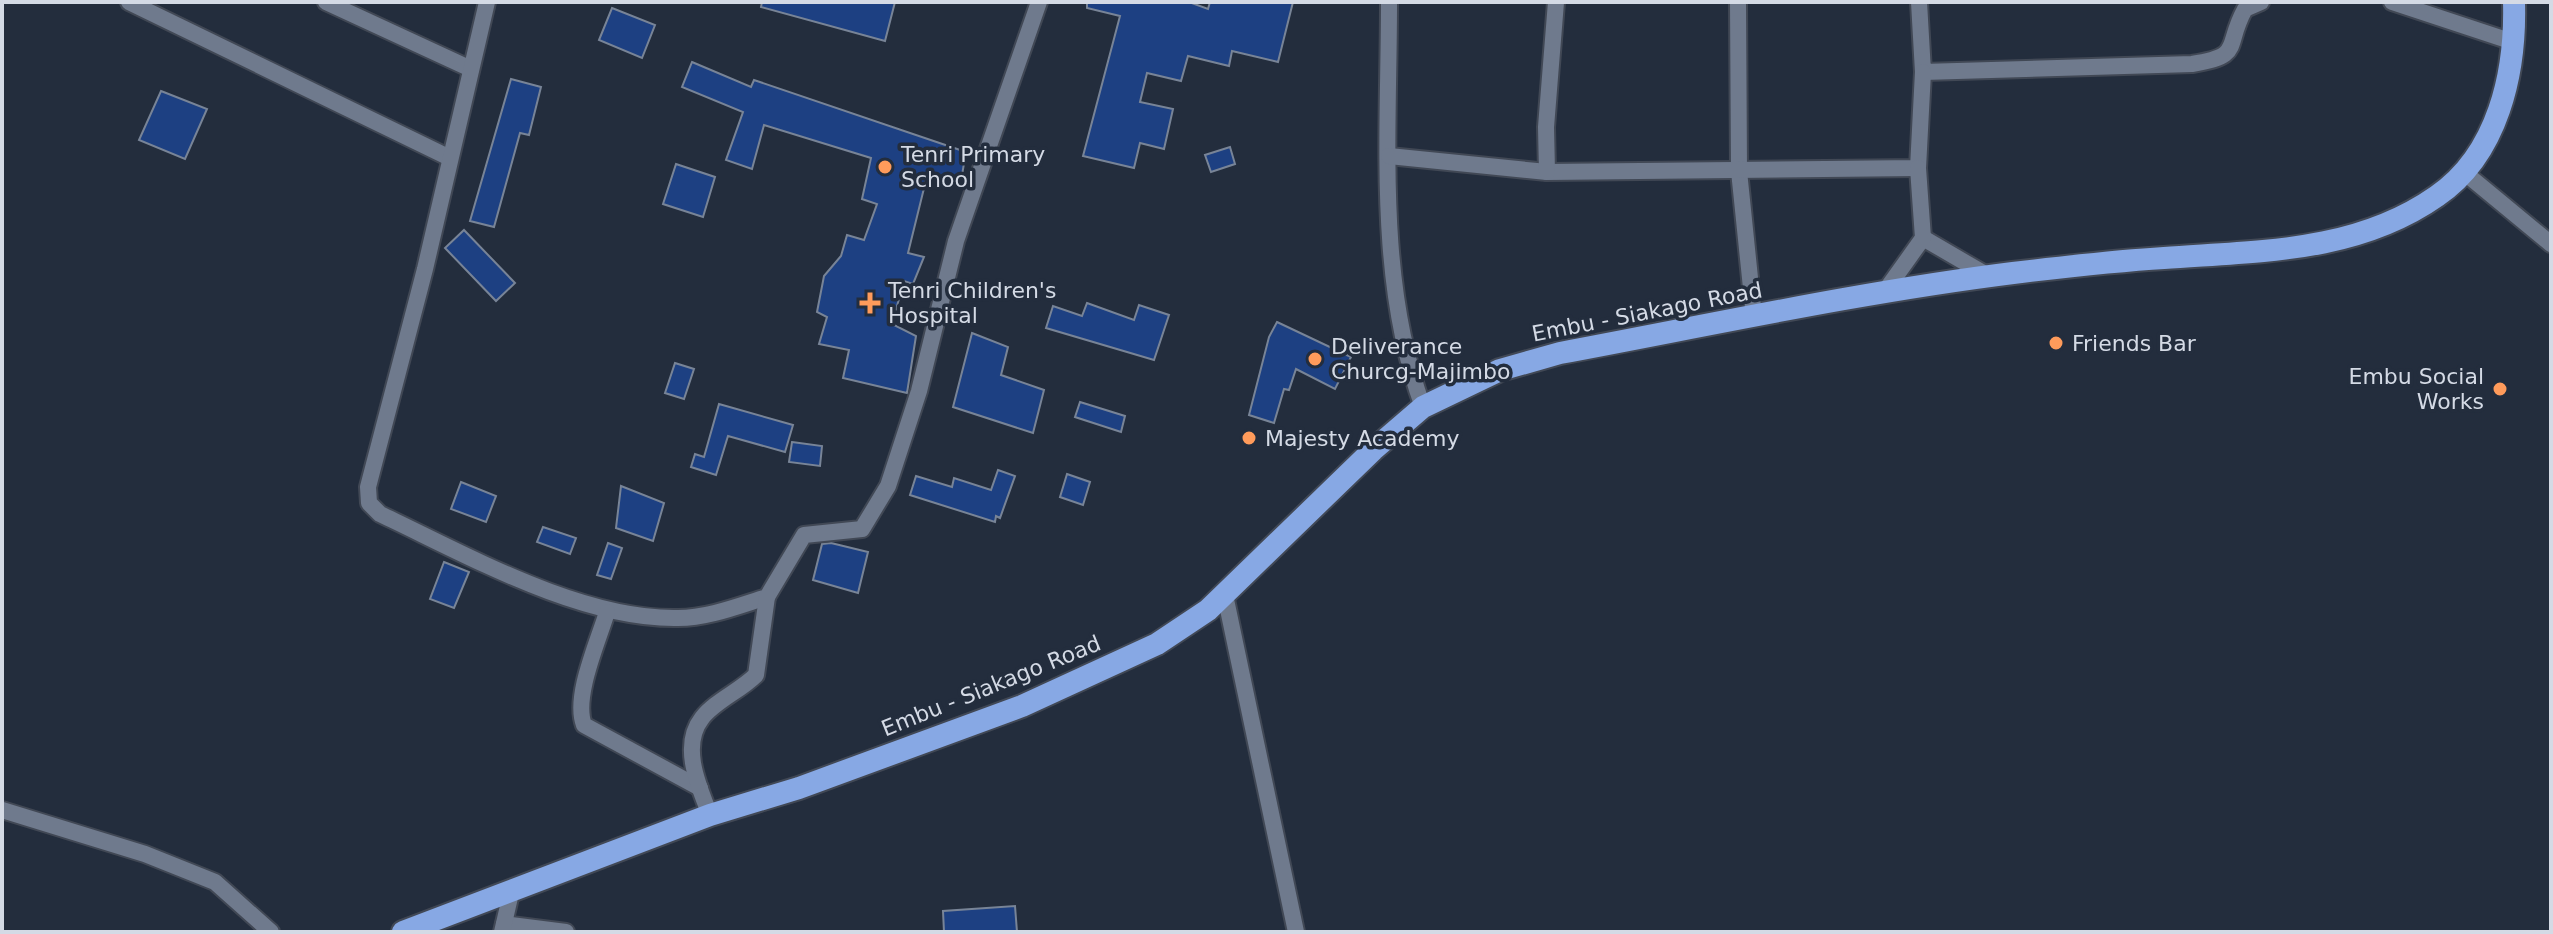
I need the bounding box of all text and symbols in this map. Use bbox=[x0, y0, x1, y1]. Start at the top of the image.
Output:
place label: Tenri Primary School bbox=[900, 142, 1045, 192]
marker: Tenri Primary School bbox=[876, 158, 894, 176]
street label: Embu - Siakago Road bbox=[1530, 277, 1764, 347]
place label: Tenri Children's Hospital bbox=[887, 278, 1056, 328]
marker: Tenri Children's Hospital bbox=[859, 292, 881, 314]
place label: Friends Bar bbox=[2072, 331, 2197, 356]
place label: Deliverance Churcg-Majimbo bbox=[1331, 334, 1510, 384]
marker: Friends Bar bbox=[2047, 334, 2065, 352]
marker: Deliverance Churcg-Majimbo bbox=[1306, 350, 1324, 368]
place label: Embu Social Works bbox=[2349, 364, 2484, 414]
marker: Embu Social Works bbox=[2491, 380, 2509, 398]
place label: Majesty Academy bbox=[1265, 426, 1459, 451]
marker: Majesty Academy bbox=[1240, 429, 1258, 447]
street label: Embu - Siakago Road bbox=[878, 631, 1104, 741]

